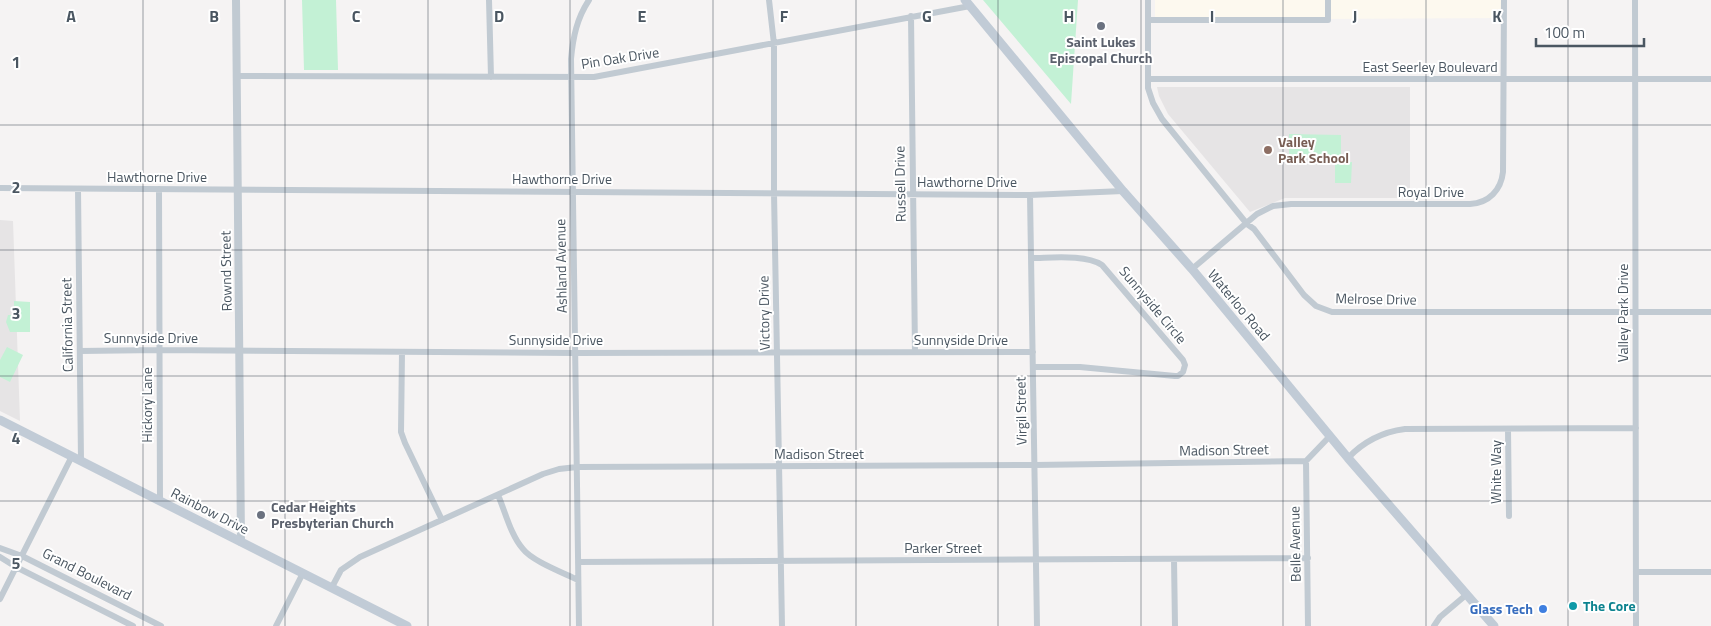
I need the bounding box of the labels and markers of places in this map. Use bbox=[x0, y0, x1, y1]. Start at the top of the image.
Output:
marker: Saint Lukes Episcopal Church bbox=[1095, 20, 1107, 32]
place label: Saint Lukes Episcopal Church bbox=[1049, 31, 1153, 68]
place label: Valley Park School bbox=[1278, 131, 1349, 168]
marker: Valley Park School bbox=[1262, 144, 1274, 156]
place label: Cedar Heights Presbyterian Church bbox=[271, 496, 394, 533]
marker: Cedar Heights Presbyterian Church bbox=[255, 509, 267, 521]
place label: The Core bbox=[1583, 595, 1636, 616]
place label: Glass Tech bbox=[1470, 598, 1533, 619]
marker: The Core bbox=[1567, 600, 1579, 612]
marker: Glass Tech bbox=[1537, 603, 1549, 615]

